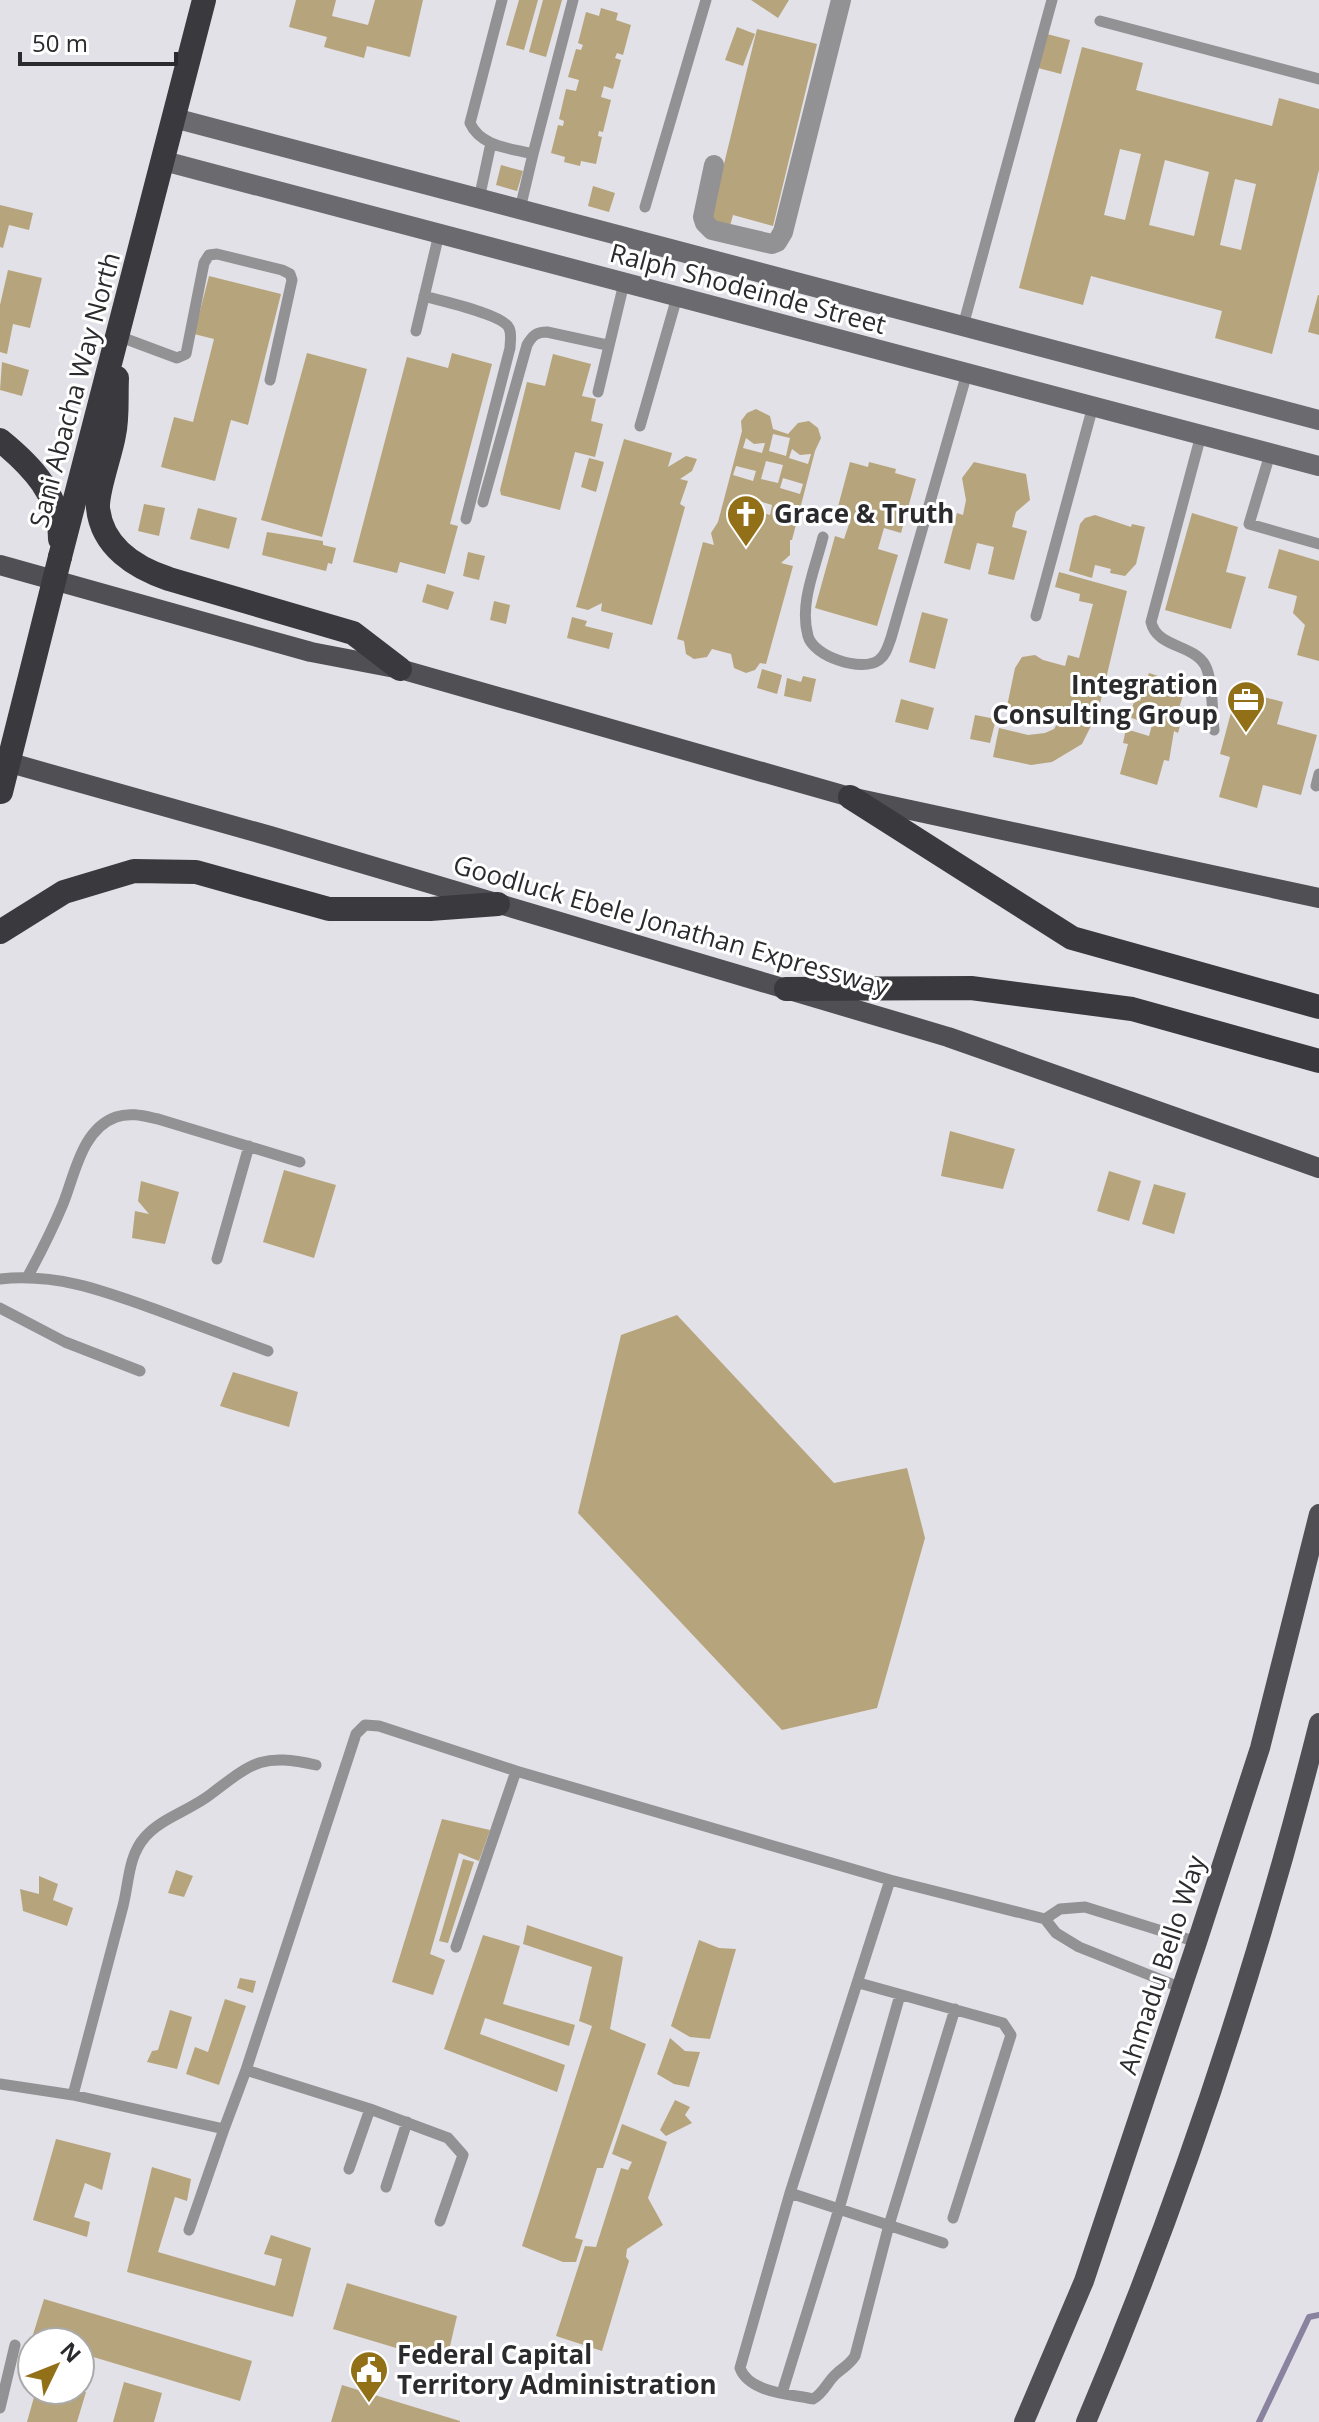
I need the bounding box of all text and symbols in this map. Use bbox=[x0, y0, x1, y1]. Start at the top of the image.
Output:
scale bar bbox=[20, 16, 176, 66]
text: 50 m bbox=[32, 26, 88, 59]
street label: Ralph Shodeinde Street bbox=[606, 234, 890, 342]
street label: Sani Abacha Way North bbox=[20, 248, 128, 531]
church icon: Grace & Truth bbox=[725, 493, 767, 548]
place label: Grace & Truth bbox=[774, 495, 954, 531]
place label: Integration Consulting Group bbox=[992, 666, 1218, 732]
office icon: Integration Consulting Group bbox=[1225, 679, 1267, 734]
street label: Goodluck Ebele Jonathan Expressway bbox=[449, 846, 894, 1005]
street label: Ahmadu Bello Way bbox=[1109, 1850, 1214, 2079]
north arrow bbox=[16, 2326, 96, 2406]
text: N bbox=[54, 2335, 88, 2368]
place label: Federal Capital Territory Administration bbox=[397, 2336, 717, 2402]
public building icon: Federal Capital Territory Administration bbox=[348, 2349, 390, 2404]

